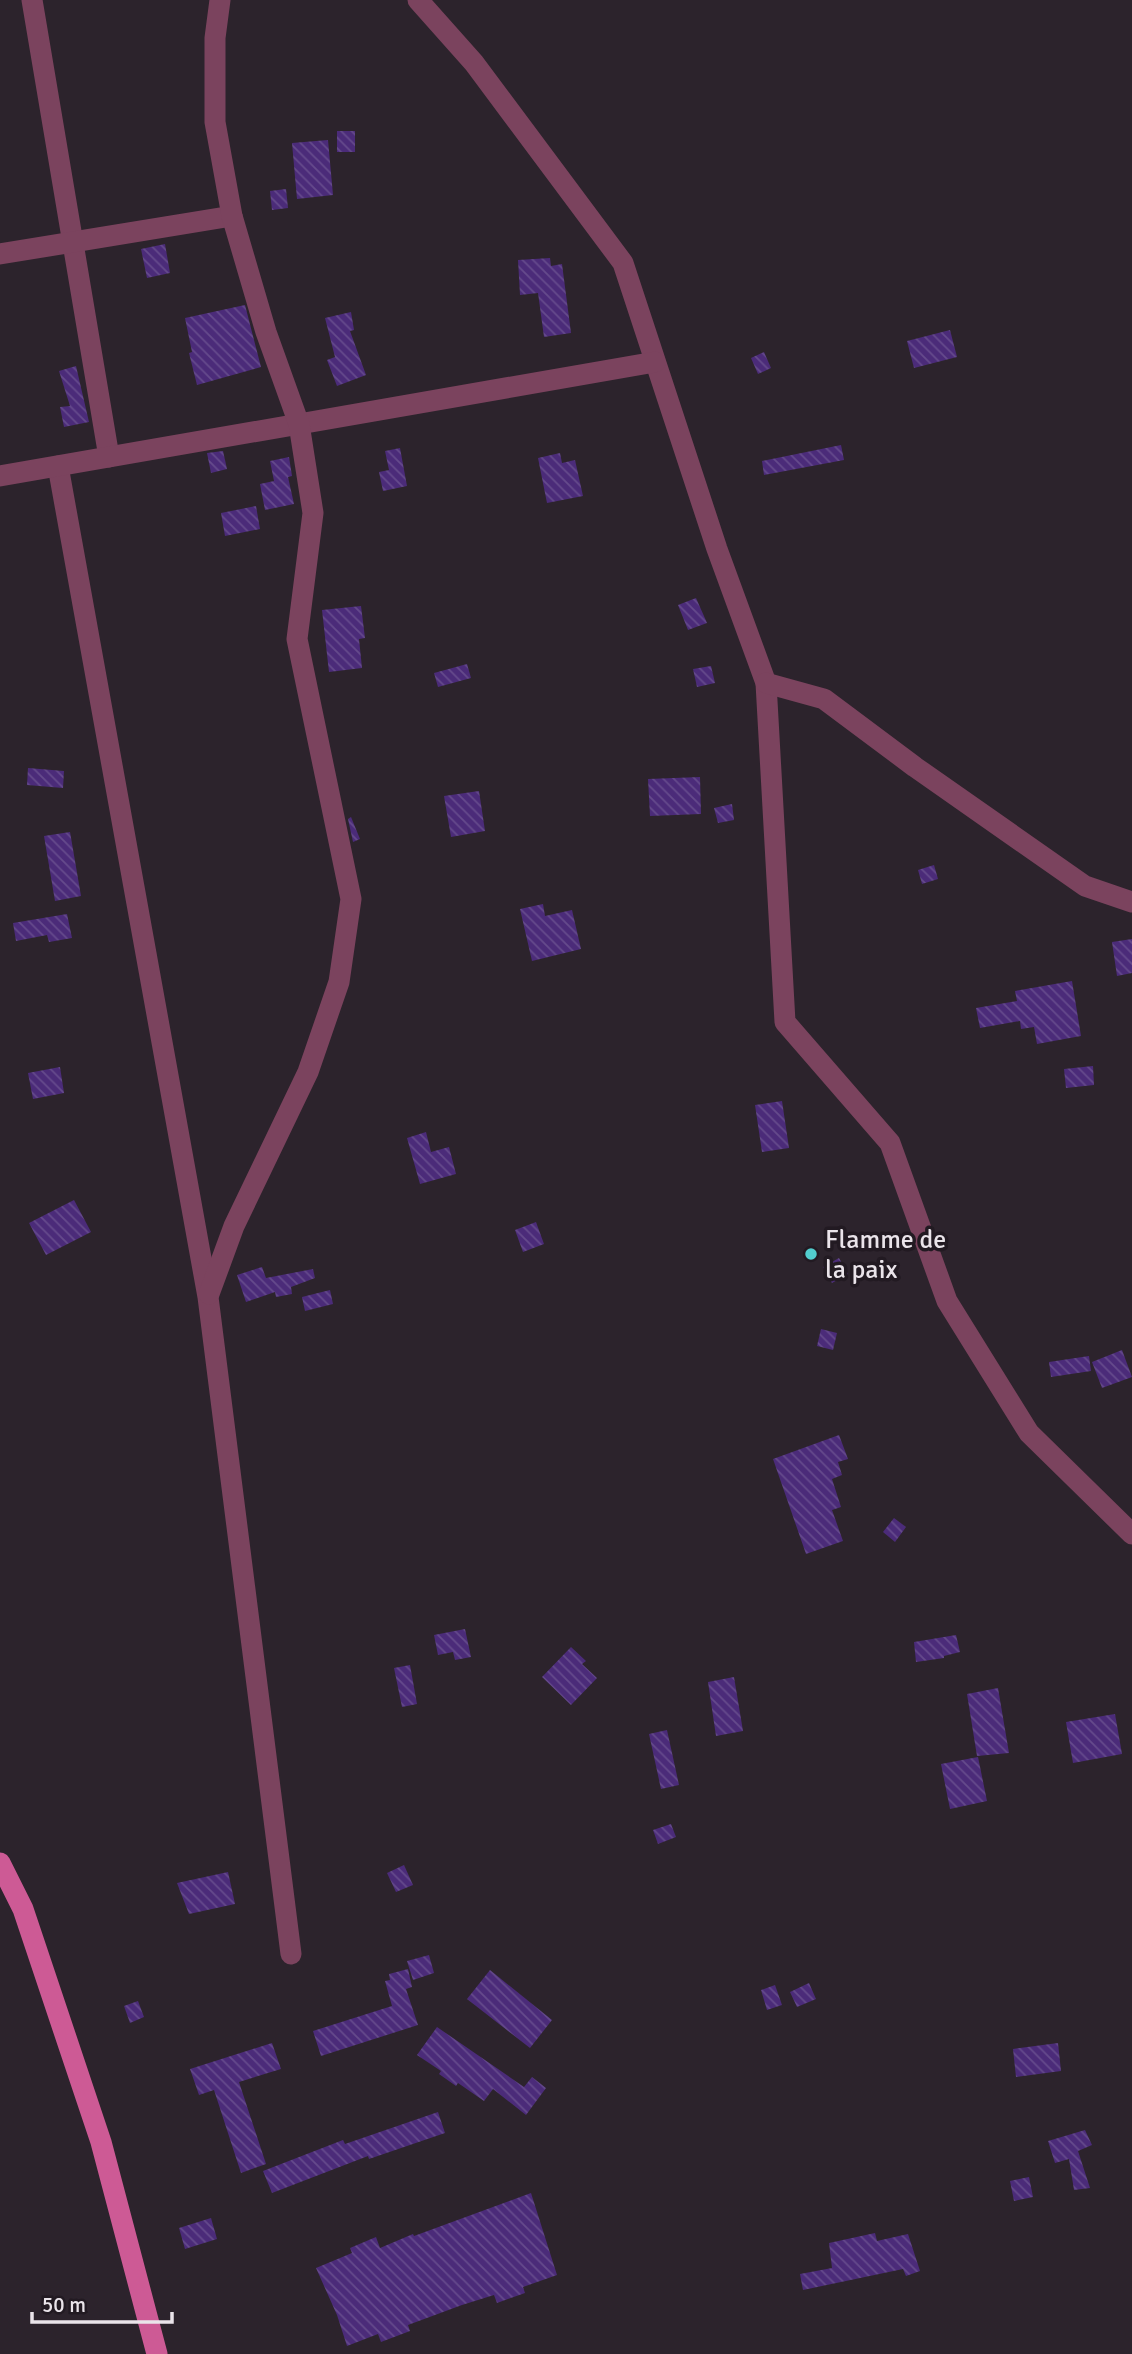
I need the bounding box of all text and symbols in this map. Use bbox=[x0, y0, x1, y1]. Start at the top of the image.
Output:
place label: Flamme de la paix bbox=[825, 1224, 946, 1286]
marker: Flamme de la paix bbox=[803, 1246, 819, 1262]
scale bar bbox=[32, 2280, 172, 2324]
text: 50 m bbox=[42, 2292, 86, 2318]

